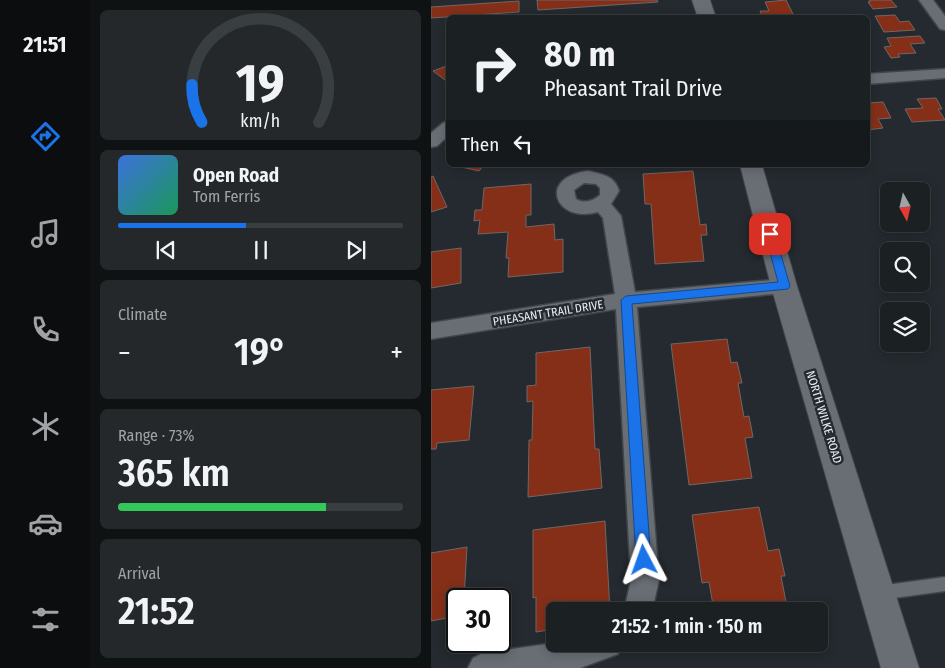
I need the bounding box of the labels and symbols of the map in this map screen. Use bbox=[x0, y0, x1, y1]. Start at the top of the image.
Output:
north arrow bbox=[880, 182, 930, 232]
pin bbox=[749, 213, 791, 255]
street label: PHEASANT TRAIL DRIVE bbox=[492, 297, 604, 329]
street label: NORTH WILKE ROAD bbox=[803, 369, 845, 465]
position arrow bbox=[617, 533, 669, 585]
speed limit sign: 30 bbox=[446, 588, 511, 653]

